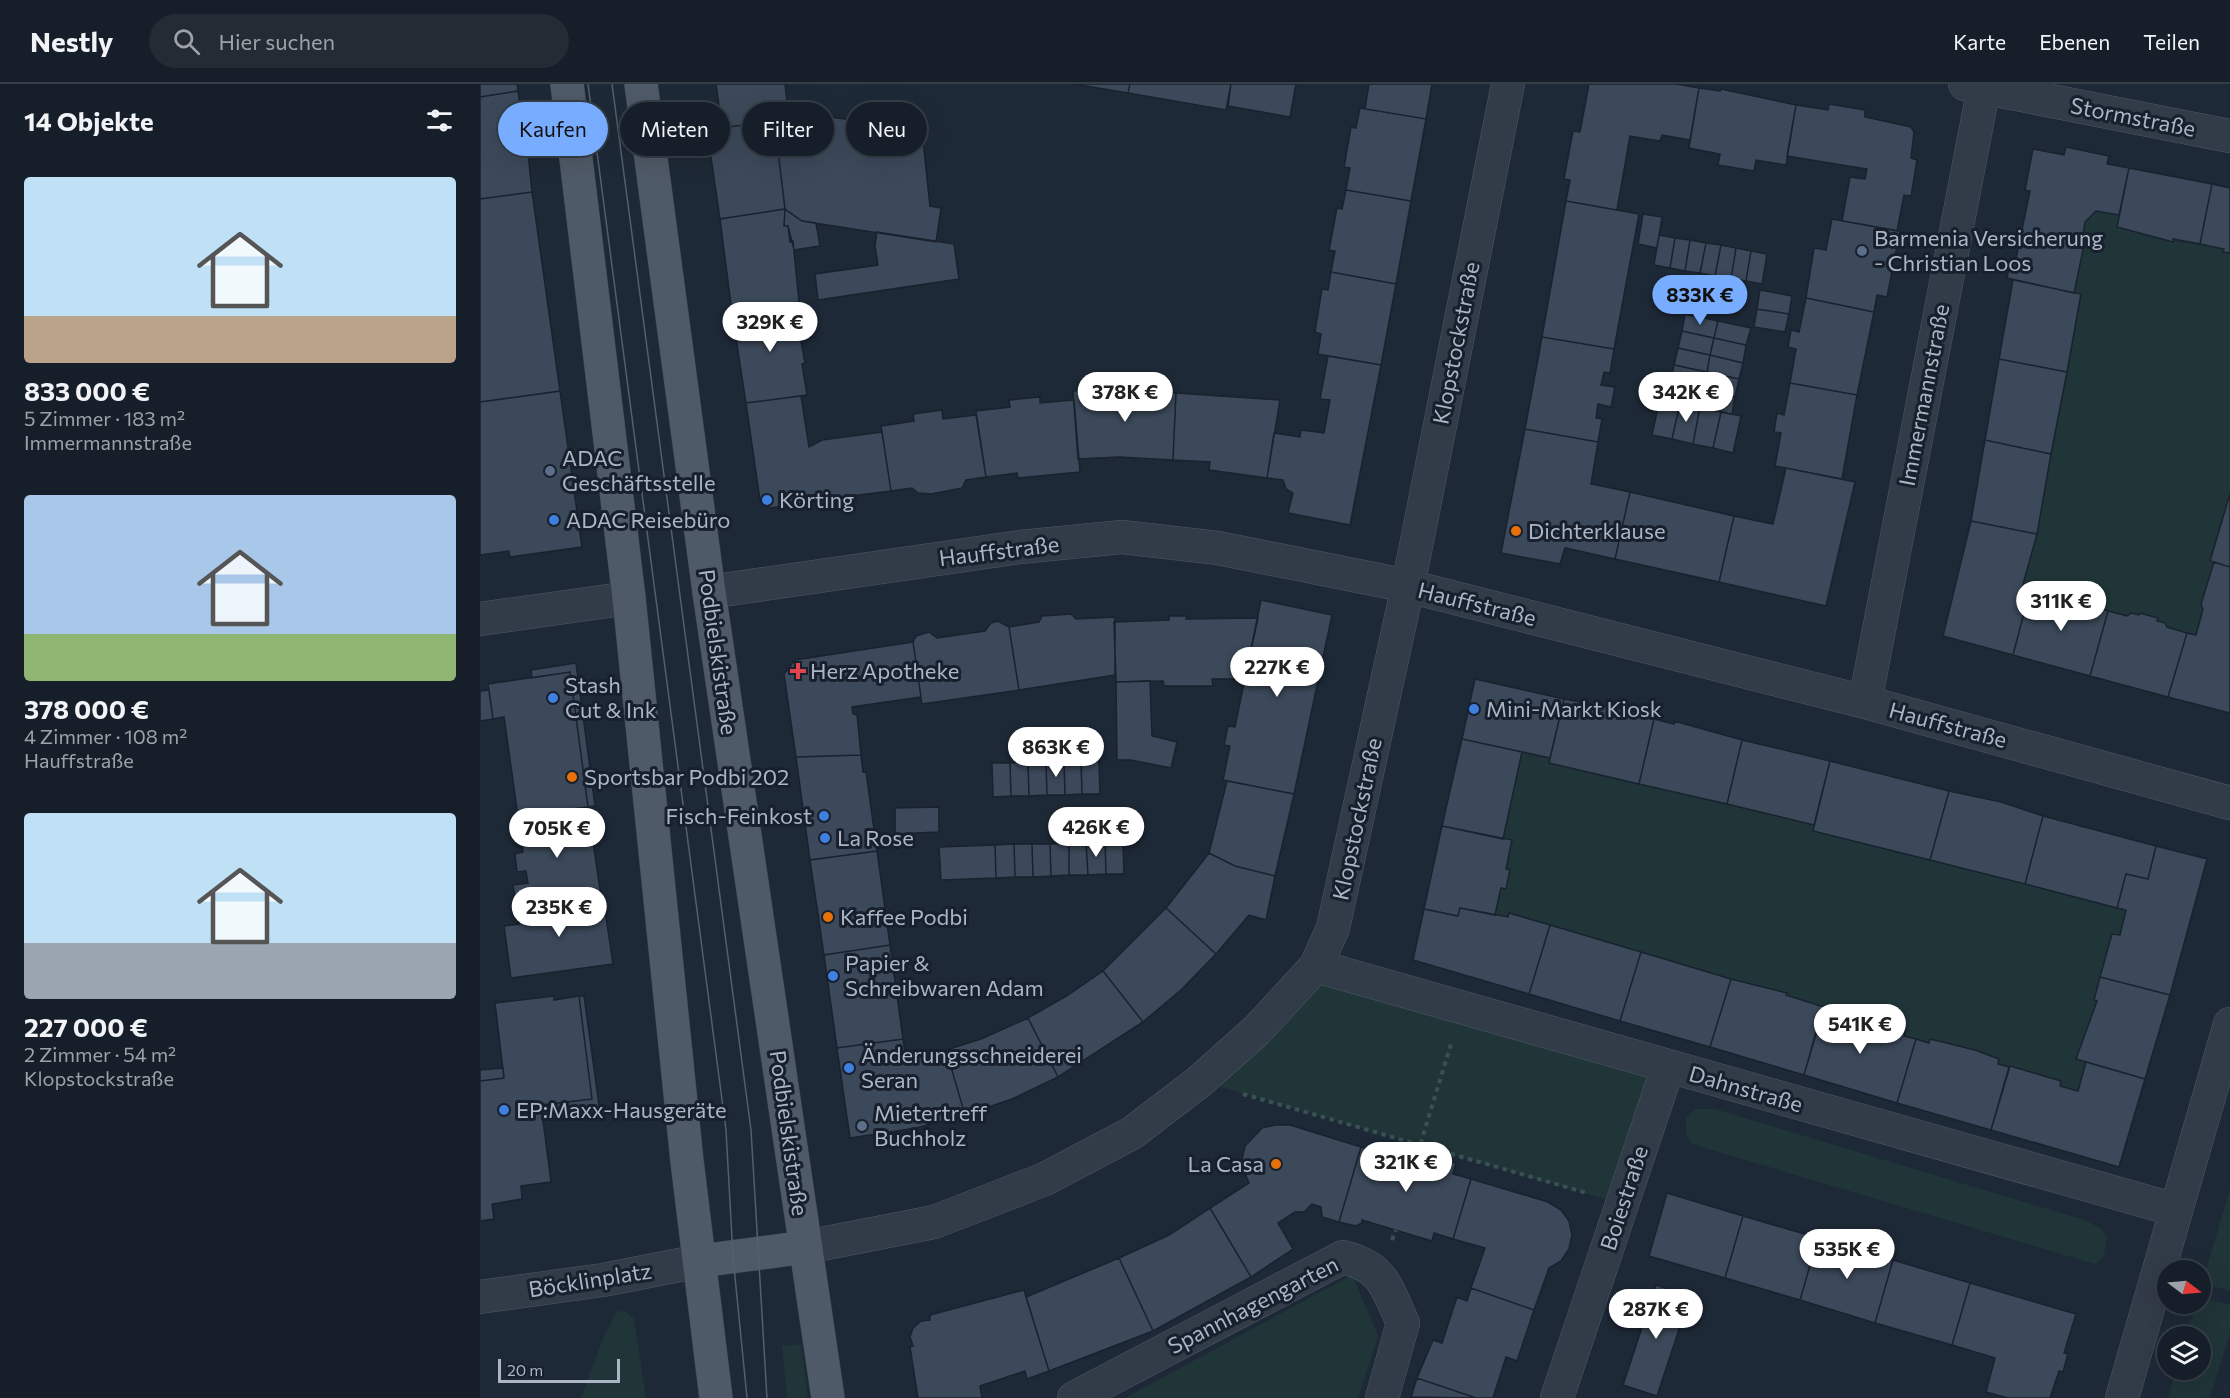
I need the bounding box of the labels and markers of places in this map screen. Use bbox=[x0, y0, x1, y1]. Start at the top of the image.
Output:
place label: Barmenia Versicherung - Christian Loos bbox=[1874, 224, 2103, 276]
marker: Barmenia Versicherung - Christian Loos bbox=[1855, 244, 1869, 258]
pin: 833K € bbox=[1651, 275, 1749, 326]
pin: 329K € bbox=[721, 302, 819, 353]
pin: 378K € bbox=[1076, 372, 1174, 423]
pin: 342K € bbox=[1637, 372, 1735, 423]
place label: ADAC Geschäftsstelle bbox=[562, 444, 716, 496]
marker: ADAC Geschäftsstelle bbox=[543, 464, 557, 478]
place label: Körting bbox=[779, 486, 854, 513]
marker: Körting bbox=[760, 493, 774, 507]
place label: ADAC Reisebüro bbox=[566, 506, 730, 533]
marker: ADAC Reisebüro bbox=[547, 513, 561, 527]
place label: Dichterklause bbox=[1528, 517, 1666, 544]
marker: Dichterklause bbox=[1509, 524, 1523, 538]
pin: 311K € bbox=[2012, 581, 2110, 632]
pin: 227K € bbox=[1228, 647, 1326, 698]
place label: Herz Apotheke bbox=[810, 657, 959, 684]
marker: Herz Apotheke bbox=[791, 664, 805, 678]
place label: Stash Cut & Ink bbox=[565, 671, 657, 723]
marker: Stash Cut & Ink bbox=[546, 691, 560, 705]
place label: Mini-Markt Kiosk bbox=[1486, 695, 1662, 722]
marker: Mini-Markt Kiosk bbox=[1467, 702, 1481, 716]
pin: 863K € bbox=[1007, 727, 1105, 778]
place label: Sportsbar Podbi 202 bbox=[584, 763, 789, 790]
marker: Sportsbar Podbi 202 bbox=[565, 770, 579, 784]
place label: Fisch-Feinkost bbox=[666, 802, 812, 829]
pin: 426K € bbox=[1047, 807, 1145, 858]
pin: 705K € bbox=[508, 808, 606, 859]
marker: Fisch-Feinkost bbox=[817, 809, 831, 823]
place label: La Rose bbox=[837, 824, 914, 851]
marker: La Rose bbox=[818, 831, 832, 845]
pin: 235K € bbox=[510, 887, 608, 938]
place label: Kaffee Podbi bbox=[840, 903, 968, 930]
marker: Kaffee Podbi bbox=[821, 910, 835, 924]
place label: Papier & Schreibwaren Adam bbox=[845, 949, 1044, 1001]
marker: Papier & Schreibwaren Adam bbox=[826, 969, 840, 983]
pin: 541K € bbox=[1811, 1004, 1909, 1055]
place label: Änderungsschneiderei Seran bbox=[861, 1041, 1082, 1093]
marker: Änderungsschneiderei Seran bbox=[842, 1061, 856, 1075]
place label: EP:Maxx-Hausgeräte bbox=[516, 1096, 727, 1123]
place label: Mietertreff Buchholz bbox=[874, 1099, 987, 1151]
marker: EP:Maxx-Hausgeräte bbox=[497, 1103, 511, 1117]
marker: Mietertreff Buchholz bbox=[855, 1119, 869, 1133]
pin: 321K € bbox=[1357, 1142, 1455, 1193]
place label: La Casa bbox=[1188, 1150, 1264, 1177]
marker: La Casa bbox=[1269, 1157, 1283, 1171]
pin: 535K € bbox=[1798, 1229, 1896, 1280]
pin: 287K € bbox=[1607, 1289, 1705, 1340]

